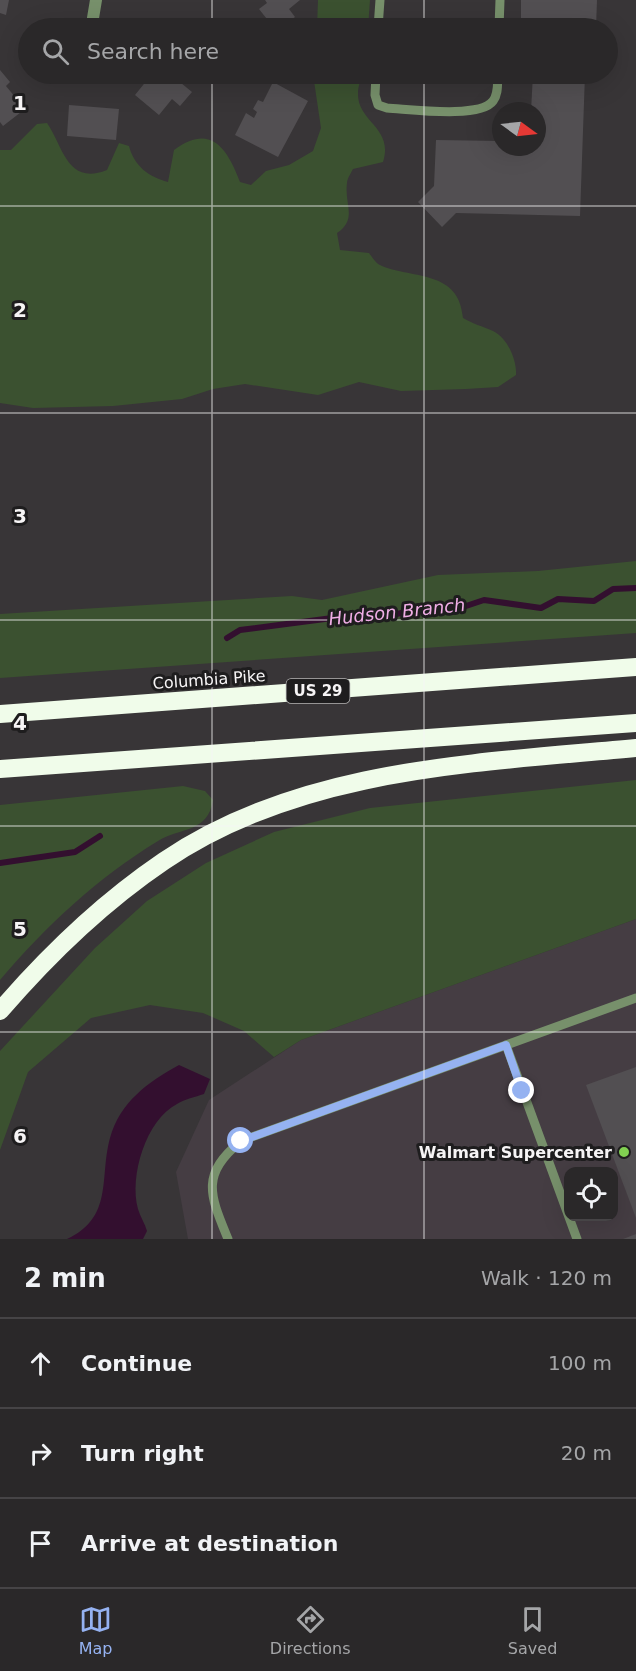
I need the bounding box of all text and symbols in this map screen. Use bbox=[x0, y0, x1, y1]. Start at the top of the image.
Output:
search box bbox=[18, 18, 618, 84]
icon: search bbox=[39, 35, 72, 68]
text: Search here bbox=[87, 39, 219, 64]
text: 1 bbox=[13, 91, 27, 115]
north arrow bbox=[492, 102, 546, 156]
text: 2 bbox=[13, 298, 27, 322]
text: 3 bbox=[13, 504, 27, 528]
water label: Hudson Branch bbox=[328, 594, 466, 629]
street label: Columbia Pike bbox=[152, 666, 266, 693]
road number: US 29 bbox=[286, 679, 350, 703]
text: 4 bbox=[13, 711, 27, 735]
text: 5 bbox=[13, 917, 27, 941]
route end bbox=[508, 1077, 534, 1103]
text: 6 bbox=[13, 1124, 27, 1148]
route start bbox=[227, 1127, 253, 1153]
place label: Walmart Supercenter bbox=[419, 1143, 612, 1162]
marker: Walmart Supercenter bbox=[617, 1145, 631, 1159]
map controls bbox=[564, 1167, 618, 1221]
button: locate bbox=[564, 1167, 618, 1221]
text: 2 min bbox=[24, 1263, 106, 1293]
text: Walk · 120 m bbox=[481, 1266, 612, 1290]
icon: ahead bbox=[24, 1347, 57, 1380]
text: Continue bbox=[81, 1351, 192, 1376]
text: 100 m bbox=[548, 1351, 612, 1375]
icon: right bbox=[24, 1437, 57, 1470]
text: Turn right bbox=[81, 1441, 204, 1466]
text: 20 m bbox=[561, 1441, 612, 1465]
icon: arrive bbox=[24, 1527, 57, 1560]
text: Arrive at destination bbox=[81, 1531, 338, 1556]
tab: Map bbox=[79, 1603, 112, 1658]
tab: Directions bbox=[270, 1603, 350, 1658]
tab: Saved bbox=[508, 1603, 557, 1658]

